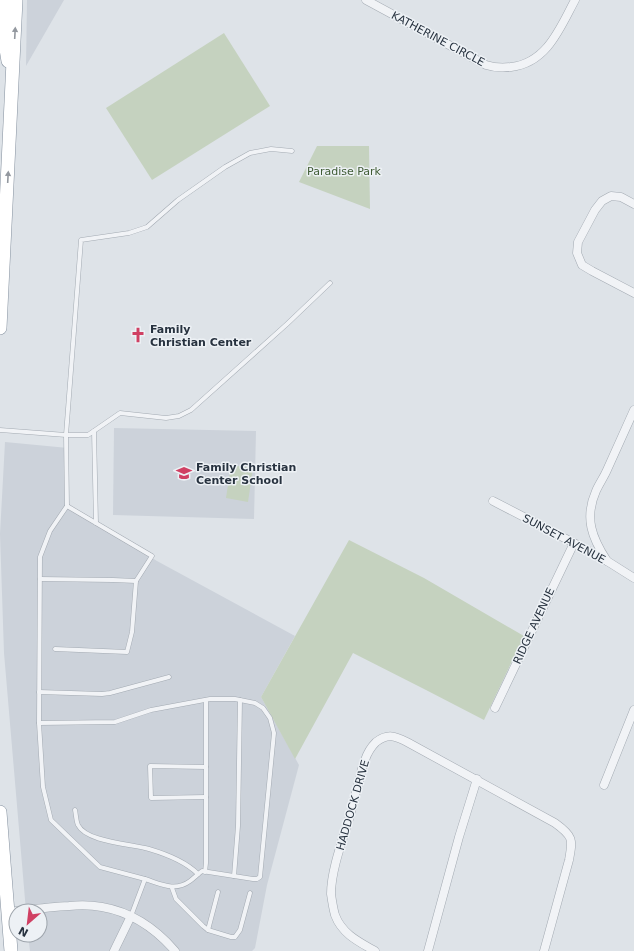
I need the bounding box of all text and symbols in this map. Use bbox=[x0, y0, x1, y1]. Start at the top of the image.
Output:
street label: KATHERINE CIRCLE bbox=[389, 9, 487, 69]
one-way arrow bbox=[11, 27, 18, 39]
park label: Paradise Park bbox=[307, 165, 382, 178]
one-way arrow bbox=[5, 170, 11, 183]
place label: Family Christian Center bbox=[150, 323, 252, 349]
church icon: Family Christian Center bbox=[129, 326, 147, 344]
place label: Family Christian Center School bbox=[196, 461, 296, 487]
school or university icon: Family Christian Center School bbox=[175, 464, 193, 482]
street label: SUNSET AVENUE bbox=[520, 512, 608, 566]
street label: RIDGE AVENUE bbox=[511, 586, 557, 666]
street label: HADDOCK DRIVE bbox=[334, 758, 372, 852]
north arrow bbox=[8, 903, 48, 943]
text: N bbox=[16, 923, 31, 939]

